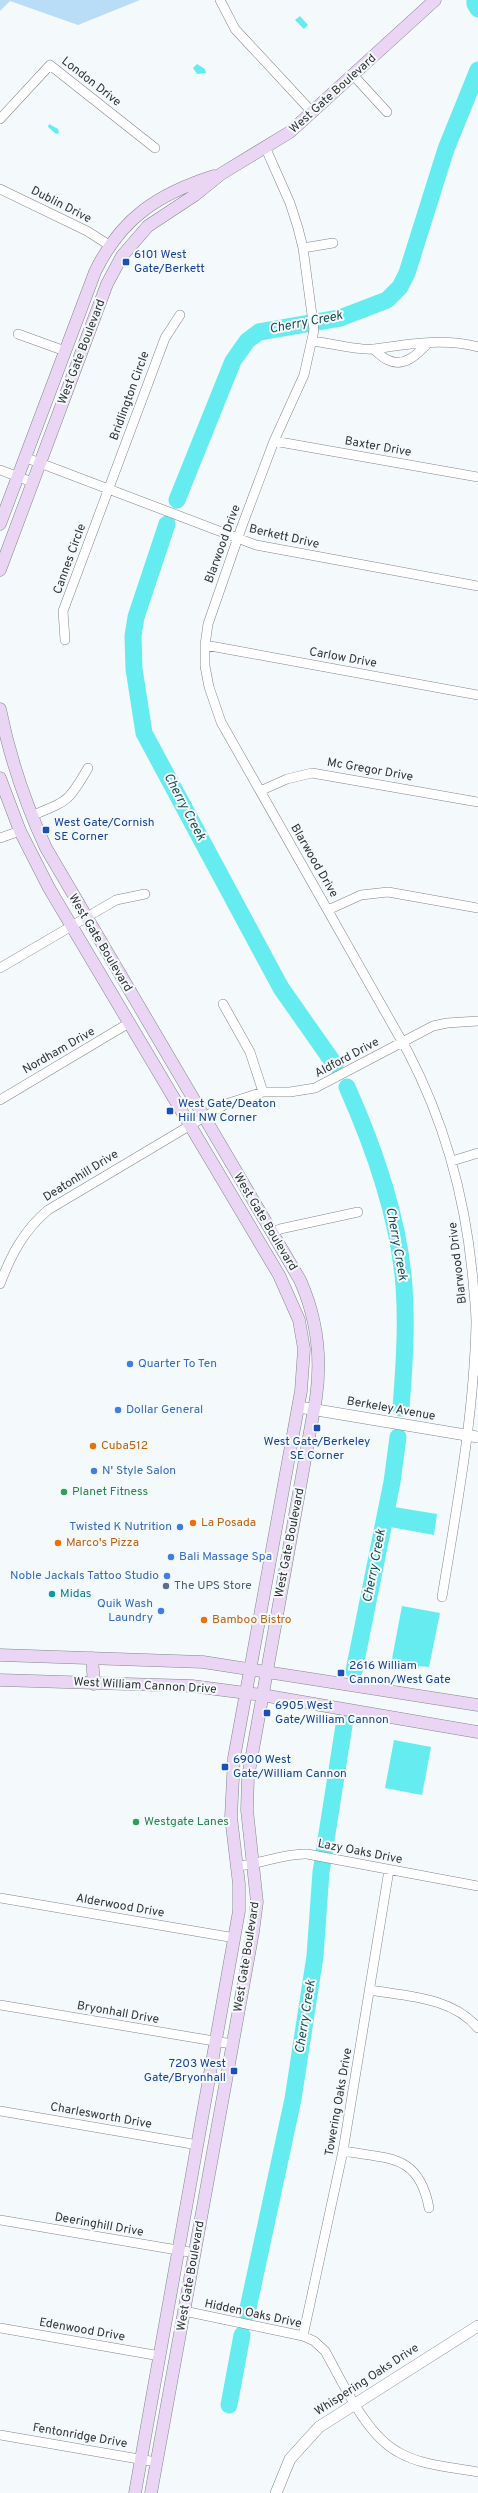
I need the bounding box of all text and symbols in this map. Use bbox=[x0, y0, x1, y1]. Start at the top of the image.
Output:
street label: West Gate Boulevard bbox=[286, 51, 380, 137]
street label: London Drive bbox=[58, 54, 124, 110]
street label: Dublin Drive bbox=[28, 183, 94, 227]
place label: 6101 West Gate/Berkett bbox=[134, 247, 205, 277]
marker: 6101 West Gate/Berkett bbox=[121, 257, 131, 267]
street label: West Gate Boulevard bbox=[55, 297, 109, 407]
water label: Cherry Creek bbox=[268, 308, 344, 338]
street label: Bridlington Circle bbox=[106, 349, 154, 443]
street label: Baxter Drive bbox=[343, 433, 413, 461]
street label: Blarwood Drive bbox=[201, 503, 245, 585]
street label: Berkett Drive bbox=[247, 521, 321, 553]
street label: Cannes Circle bbox=[50, 522, 90, 596]
street label: Carlow Drive bbox=[308, 644, 378, 672]
street label: Mc Gregor Drive bbox=[326, 755, 414, 785]
water label: Cherry Creek bbox=[160, 770, 209, 844]
place label: West Gate/Cornish SE Corner bbox=[54, 815, 155, 845]
street label: Blarwood Drive bbox=[286, 821, 342, 901]
marker: West Gate/Cornish SE Corner bbox=[41, 825, 51, 835]
street label: West Gate Boulevard bbox=[64, 891, 136, 995]
street label: Nordham Drive bbox=[20, 1024, 98, 1078]
street label: Aldford Drive bbox=[312, 1034, 382, 1082]
place label: West Gate/Deaton Hill NW Corner bbox=[178, 1096, 276, 1126]
marker: West Gate/Deaton Hill NW Corner bbox=[165, 1106, 175, 1116]
street label: Deatonhill Drive bbox=[40, 1146, 122, 1206]
street label: West Gate Boulevard bbox=[229, 1170, 301, 1274]
water label: Cherry Creek bbox=[382, 1206, 410, 1282]
street label: Blarwood Drive bbox=[445, 1221, 471, 1305]
place label: Quarter To Ten bbox=[138, 1356, 217, 1372]
marker: Quarter To Ten bbox=[125, 1359, 135, 1369]
street label: Berkeley Avenue bbox=[345, 1393, 437, 1425]
place label: Dollar General bbox=[126, 1402, 203, 1418]
marker: Dollar General bbox=[113, 1405, 123, 1415]
marker: West Gate/Berkeley SE Corner bbox=[312, 1423, 322, 1433]
place label: West Gate/Berkeley SE Corner bbox=[264, 1434, 370, 1464]
place label: Cuba512 bbox=[101, 1438, 148, 1454]
marker: Cuba512 bbox=[88, 1441, 98, 1451]
place label: N' Style Salon bbox=[102, 1463, 176, 1479]
marker: N' Style Salon bbox=[89, 1466, 99, 1476]
place label: Planet Fitness bbox=[72, 1484, 148, 1500]
marker: Planet Fitness bbox=[59, 1487, 69, 1497]
street label: West Gate Boulevard bbox=[272, 1487, 308, 1599]
place label: La Posada bbox=[201, 1515, 256, 1531]
marker: La Posada bbox=[188, 1518, 198, 1528]
place label: Twisted K Nutrition bbox=[69, 1519, 172, 1535]
marker: Twisted K Nutrition bbox=[175, 1522, 185, 1532]
water label: Cherry Creek bbox=[360, 1528, 390, 1604]
place label: Marco's Pizza bbox=[66, 1535, 139, 1551]
marker: Marco's Pizza bbox=[53, 1538, 63, 1548]
place label: Bali Massage Spa bbox=[179, 1549, 272, 1565]
marker: Bali Massage Spa bbox=[166, 1552, 176, 1562]
place label: Noble Jackals Tattoo Studio bbox=[10, 1568, 159, 1584]
marker: Noble Jackals Tattoo Studio bbox=[162, 1571, 172, 1581]
place label: The UPS Store bbox=[174, 1578, 252, 1594]
marker: The UPS Store bbox=[161, 1581, 171, 1591]
place label: Midas bbox=[60, 1586, 91, 1602]
marker: Midas bbox=[47, 1589, 57, 1599]
place label: Quik Wash Laundry bbox=[97, 1596, 153, 1626]
marker: Quik Wash Laundry bbox=[156, 1606, 166, 1616]
place label: Bamboo Bistro bbox=[212, 1612, 292, 1628]
marker: Bamboo Bistro bbox=[199, 1615, 209, 1625]
place label: 2616 William Cannon/West Gate bbox=[349, 1658, 451, 1688]
marker: 2616 William Cannon/West Gate bbox=[336, 1668, 346, 1678]
street label: West William Cannon Drive bbox=[73, 1674, 217, 1698]
place label: 6905 West Gate/William Cannon bbox=[275, 1698, 389, 1728]
marker: 6905 West Gate/William Cannon bbox=[262, 1708, 272, 1718]
place label: 6900 West Gate/William Cannon bbox=[233, 1752, 347, 1782]
marker: 6900 West Gate/William Cannon bbox=[220, 1762, 230, 1772]
place label: Westgate Lanes bbox=[144, 1814, 229, 1830]
marker: Westgate Lanes bbox=[131, 1817, 141, 1827]
street label: Lazy Oaks Drive bbox=[316, 1836, 404, 1868]
street label: Alderwood Drive bbox=[75, 1890, 165, 1922]
street label: West Gate Boulevard bbox=[230, 1901, 264, 2013]
water label: Cherry Creek bbox=[292, 1979, 320, 2055]
street label: Bryonhall Drive bbox=[76, 1998, 160, 2028]
street label: Towering Oaks Drive bbox=[322, 2047, 356, 2157]
place label: 7203 West Gate/Bryonhall bbox=[144, 2056, 226, 2086]
marker: 7203 West Gate/Bryonhall bbox=[229, 2066, 239, 2076]
street label: Charlesworth Drive bbox=[49, 2099, 153, 2133]
street label: Deeringhill Drive bbox=[53, 2209, 145, 2241]
street label: West Gate Boulevard bbox=[173, 2220, 209, 2332]
street label: Hidden Oaks Drive bbox=[203, 2296, 303, 2332]
street label: Edenwood Drive bbox=[38, 2315, 126, 2345]
street label: Whispering Oaks Drive bbox=[312, 2340, 422, 2420]
street label: Fentonridge Drive bbox=[31, 2420, 129, 2452]

